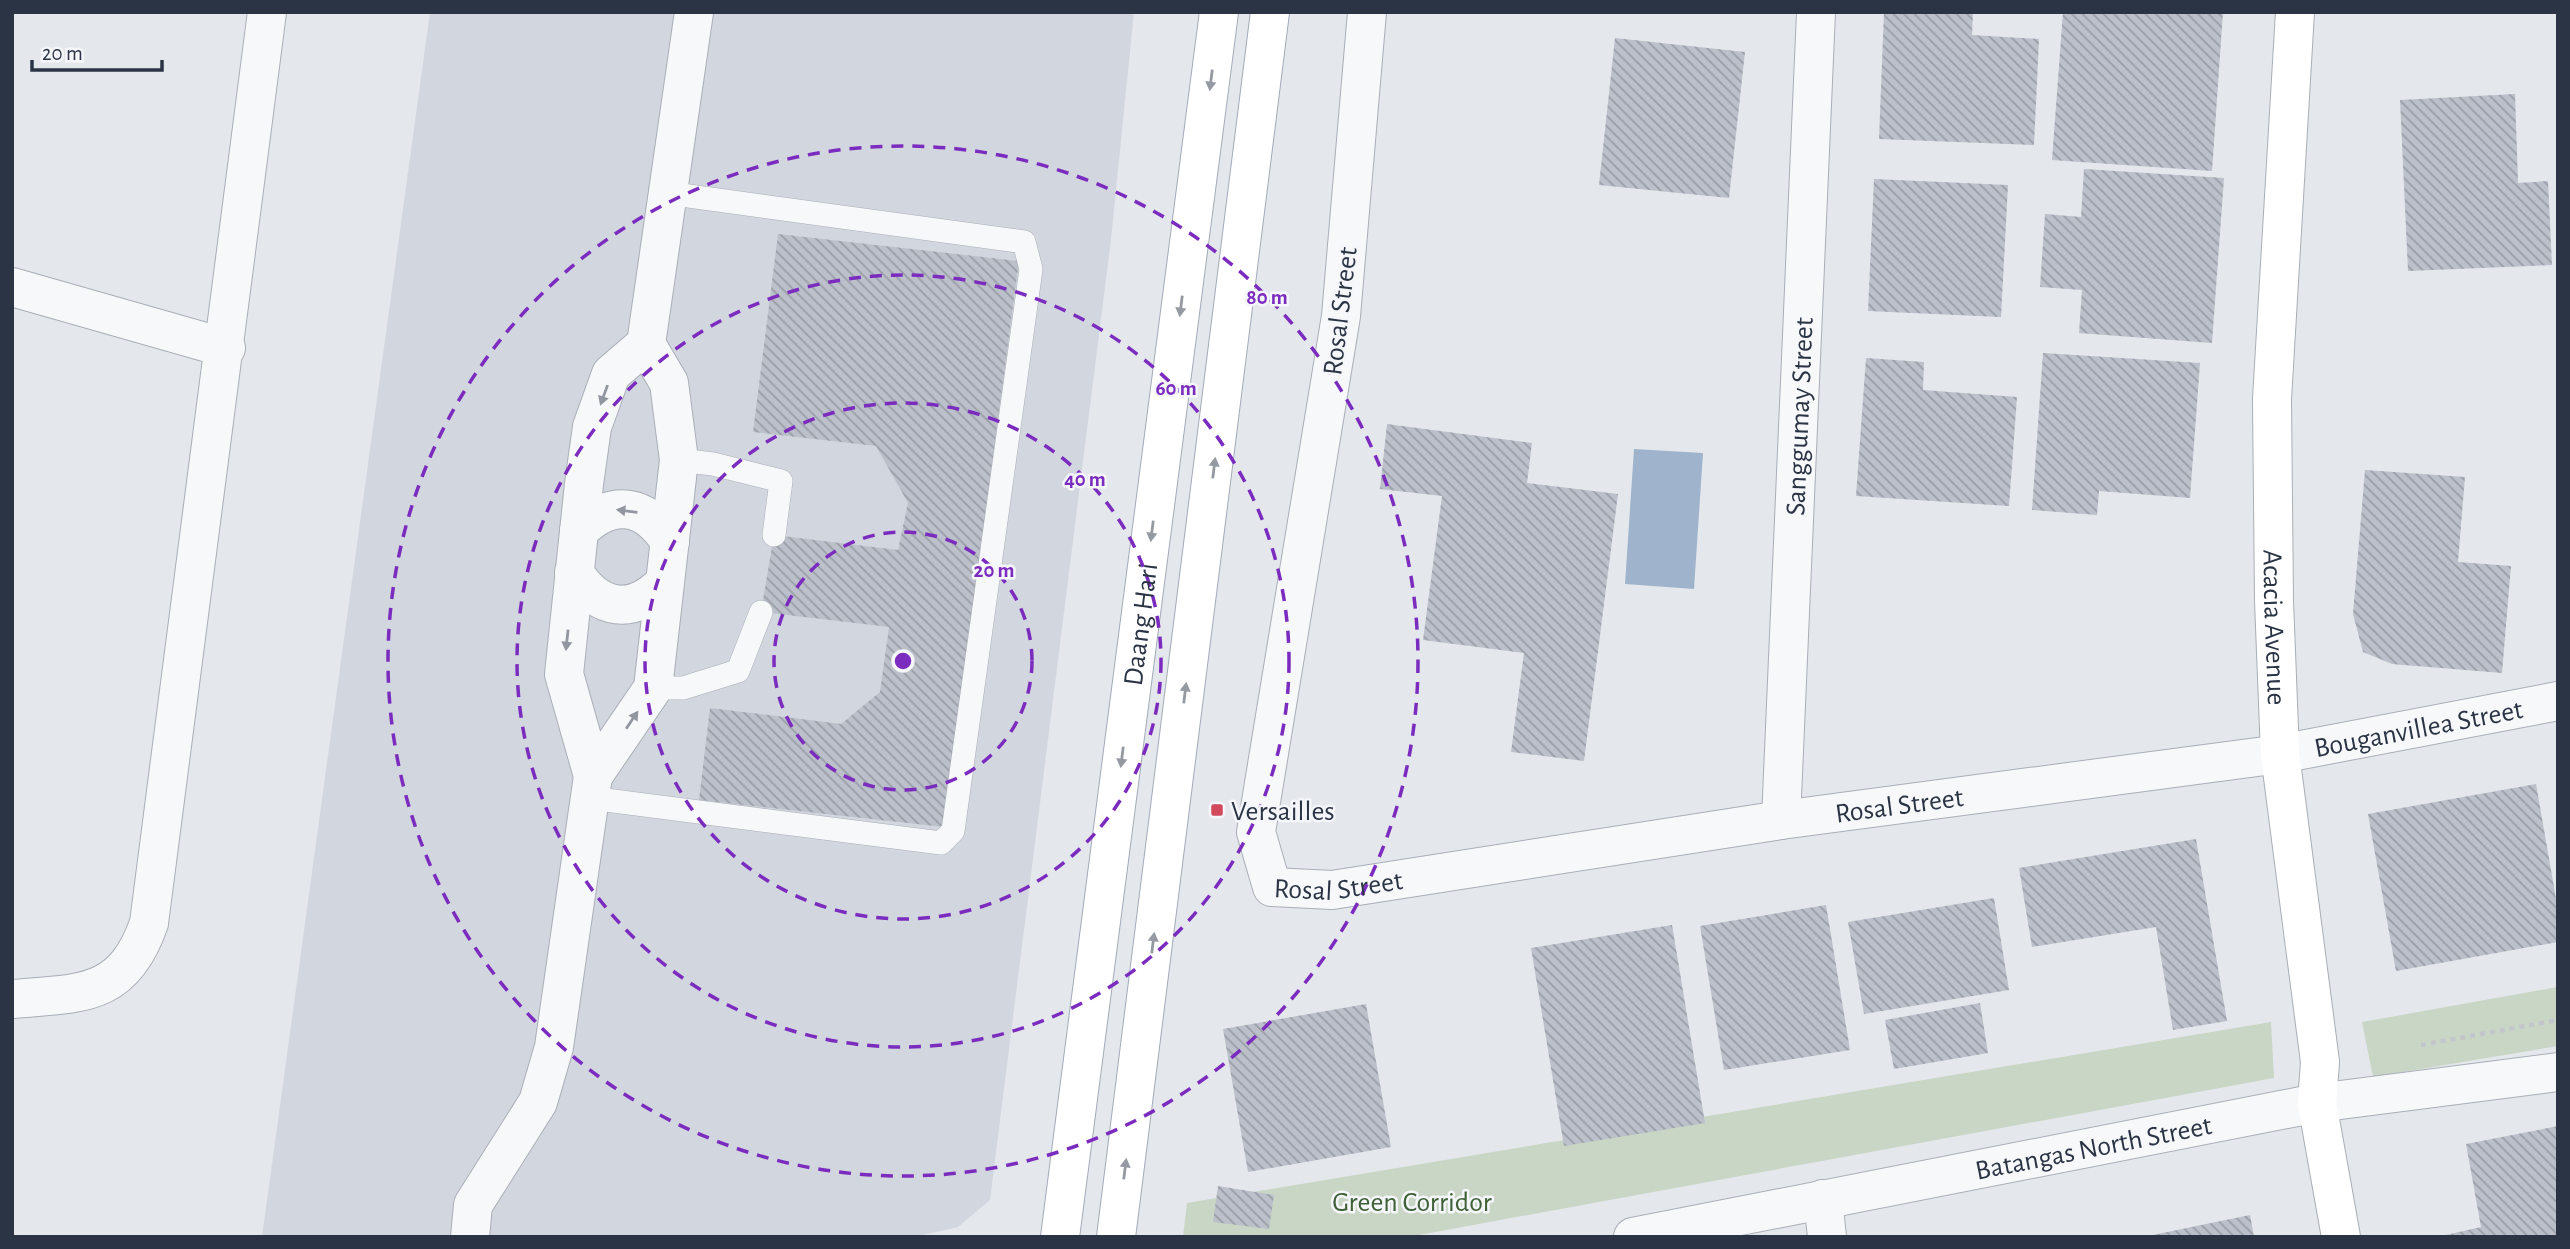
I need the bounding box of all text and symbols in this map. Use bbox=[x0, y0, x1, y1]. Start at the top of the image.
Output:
scale bar bbox=[32, 28, 161, 72]
text: 20 m bbox=[42, 43, 83, 64]
one-way arrow bbox=[1205, 69, 1216, 91]
street label: Rosal Street bbox=[1319, 245, 1363, 377]
text: 80 m bbox=[1246, 287, 1288, 308]
one-way arrow bbox=[1176, 295, 1187, 317]
street label: Sanggumay Street bbox=[1782, 317, 1819, 516]
text: 60 m bbox=[1155, 378, 1197, 399]
one-way arrow bbox=[598, 384, 609, 405]
one-way arrow bbox=[1208, 457, 1219, 479]
text: 40 m bbox=[1064, 469, 1106, 490]
one-way arrow bbox=[616, 506, 638, 517]
one-way arrow bbox=[1146, 520, 1157, 542]
street label: Acacia Avenue bbox=[2257, 549, 2290, 706]
text: 20 m bbox=[974, 560, 1014, 581]
street label: Daang Hari bbox=[1120, 561, 1163, 687]
one-way arrow bbox=[562, 629, 573, 651]
centre of rings bbox=[891, 649, 915, 673]
one-way arrow bbox=[1180, 682, 1191, 704]
street label: Bouganvillea Street bbox=[2312, 696, 2525, 763]
one-way arrow bbox=[625, 711, 639, 729]
one-way arrow bbox=[1117, 746, 1128, 768]
street label: Rosal Street bbox=[1834, 784, 1965, 829]
place label: Versailles bbox=[1231, 798, 1335, 826]
marker: Versailles bbox=[1209, 802, 1225, 818]
street label: Rosal Street bbox=[1273, 867, 1405, 906]
one-way arrow bbox=[1148, 932, 1159, 954]
street label: Batangas North Street bbox=[1973, 1112, 2214, 1186]
one-way arrow bbox=[1119, 1158, 1130, 1180]
park label: Green Corridor bbox=[1332, 1189, 1492, 1217]

